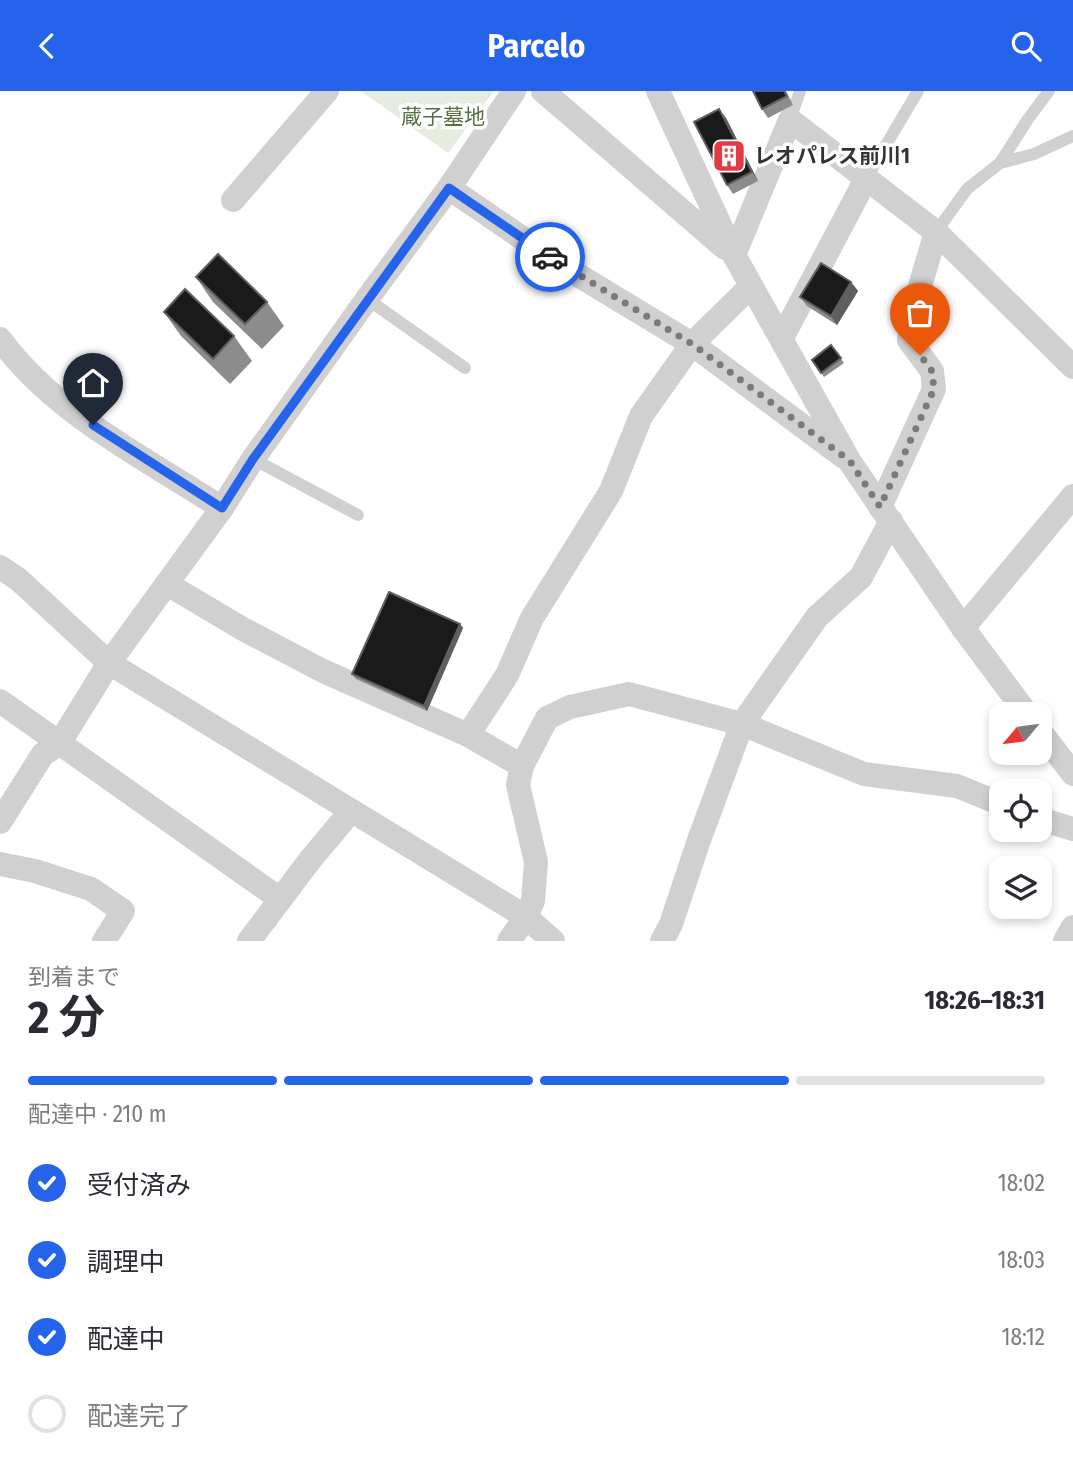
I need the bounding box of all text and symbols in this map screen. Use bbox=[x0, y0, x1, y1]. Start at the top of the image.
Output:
icon: back bbox=[28, 27, 66, 65]
text: Parcelo bbox=[488, 27, 585, 65]
icon: search bbox=[1007, 27, 1045, 65]
park label: 蔵子墓地 bbox=[401, 104, 485, 130]
building icon: レオパレス前川1 bbox=[710, 137, 748, 175]
place label: レオパレス前川1 bbox=[754, 143, 910, 169]
courier bbox=[515, 222, 585, 292]
icon: car bbox=[531, 238, 569, 276]
pin bbox=[890, 283, 950, 355]
icon: bag bbox=[901, 294, 939, 332]
pin bbox=[63, 353, 123, 425]
icon: home bbox=[74, 364, 112, 402]
north arrow bbox=[989, 702, 1052, 765]
map controls bbox=[989, 702, 1052, 919]
button: locate bbox=[989, 779, 1052, 842]
button: layers bbox=[989, 856, 1052, 919]
text: 到着まで bbox=[28, 963, 120, 991]
text: 18:26–18:31 bbox=[924, 985, 1045, 1016]
text: 2 分 bbox=[28, 990, 105, 1045]
text: 配達中 · 210 m bbox=[28, 1100, 166, 1128]
icon: check bbox=[28, 1164, 66, 1202]
text: 18:02 bbox=[998, 1169, 1045, 1197]
text: 受付済み bbox=[87, 1170, 191, 1201]
icon: check bbox=[28, 1241, 66, 1279]
text: 18:03 bbox=[998, 1246, 1045, 1274]
text: 調理中 bbox=[87, 1247, 165, 1278]
icon: check bbox=[28, 1318, 66, 1356]
text: 18:12 bbox=[1001, 1323, 1045, 1351]
text: 配達中 bbox=[87, 1324, 165, 1355]
text: 配達完了 bbox=[87, 1401, 191, 1432]

